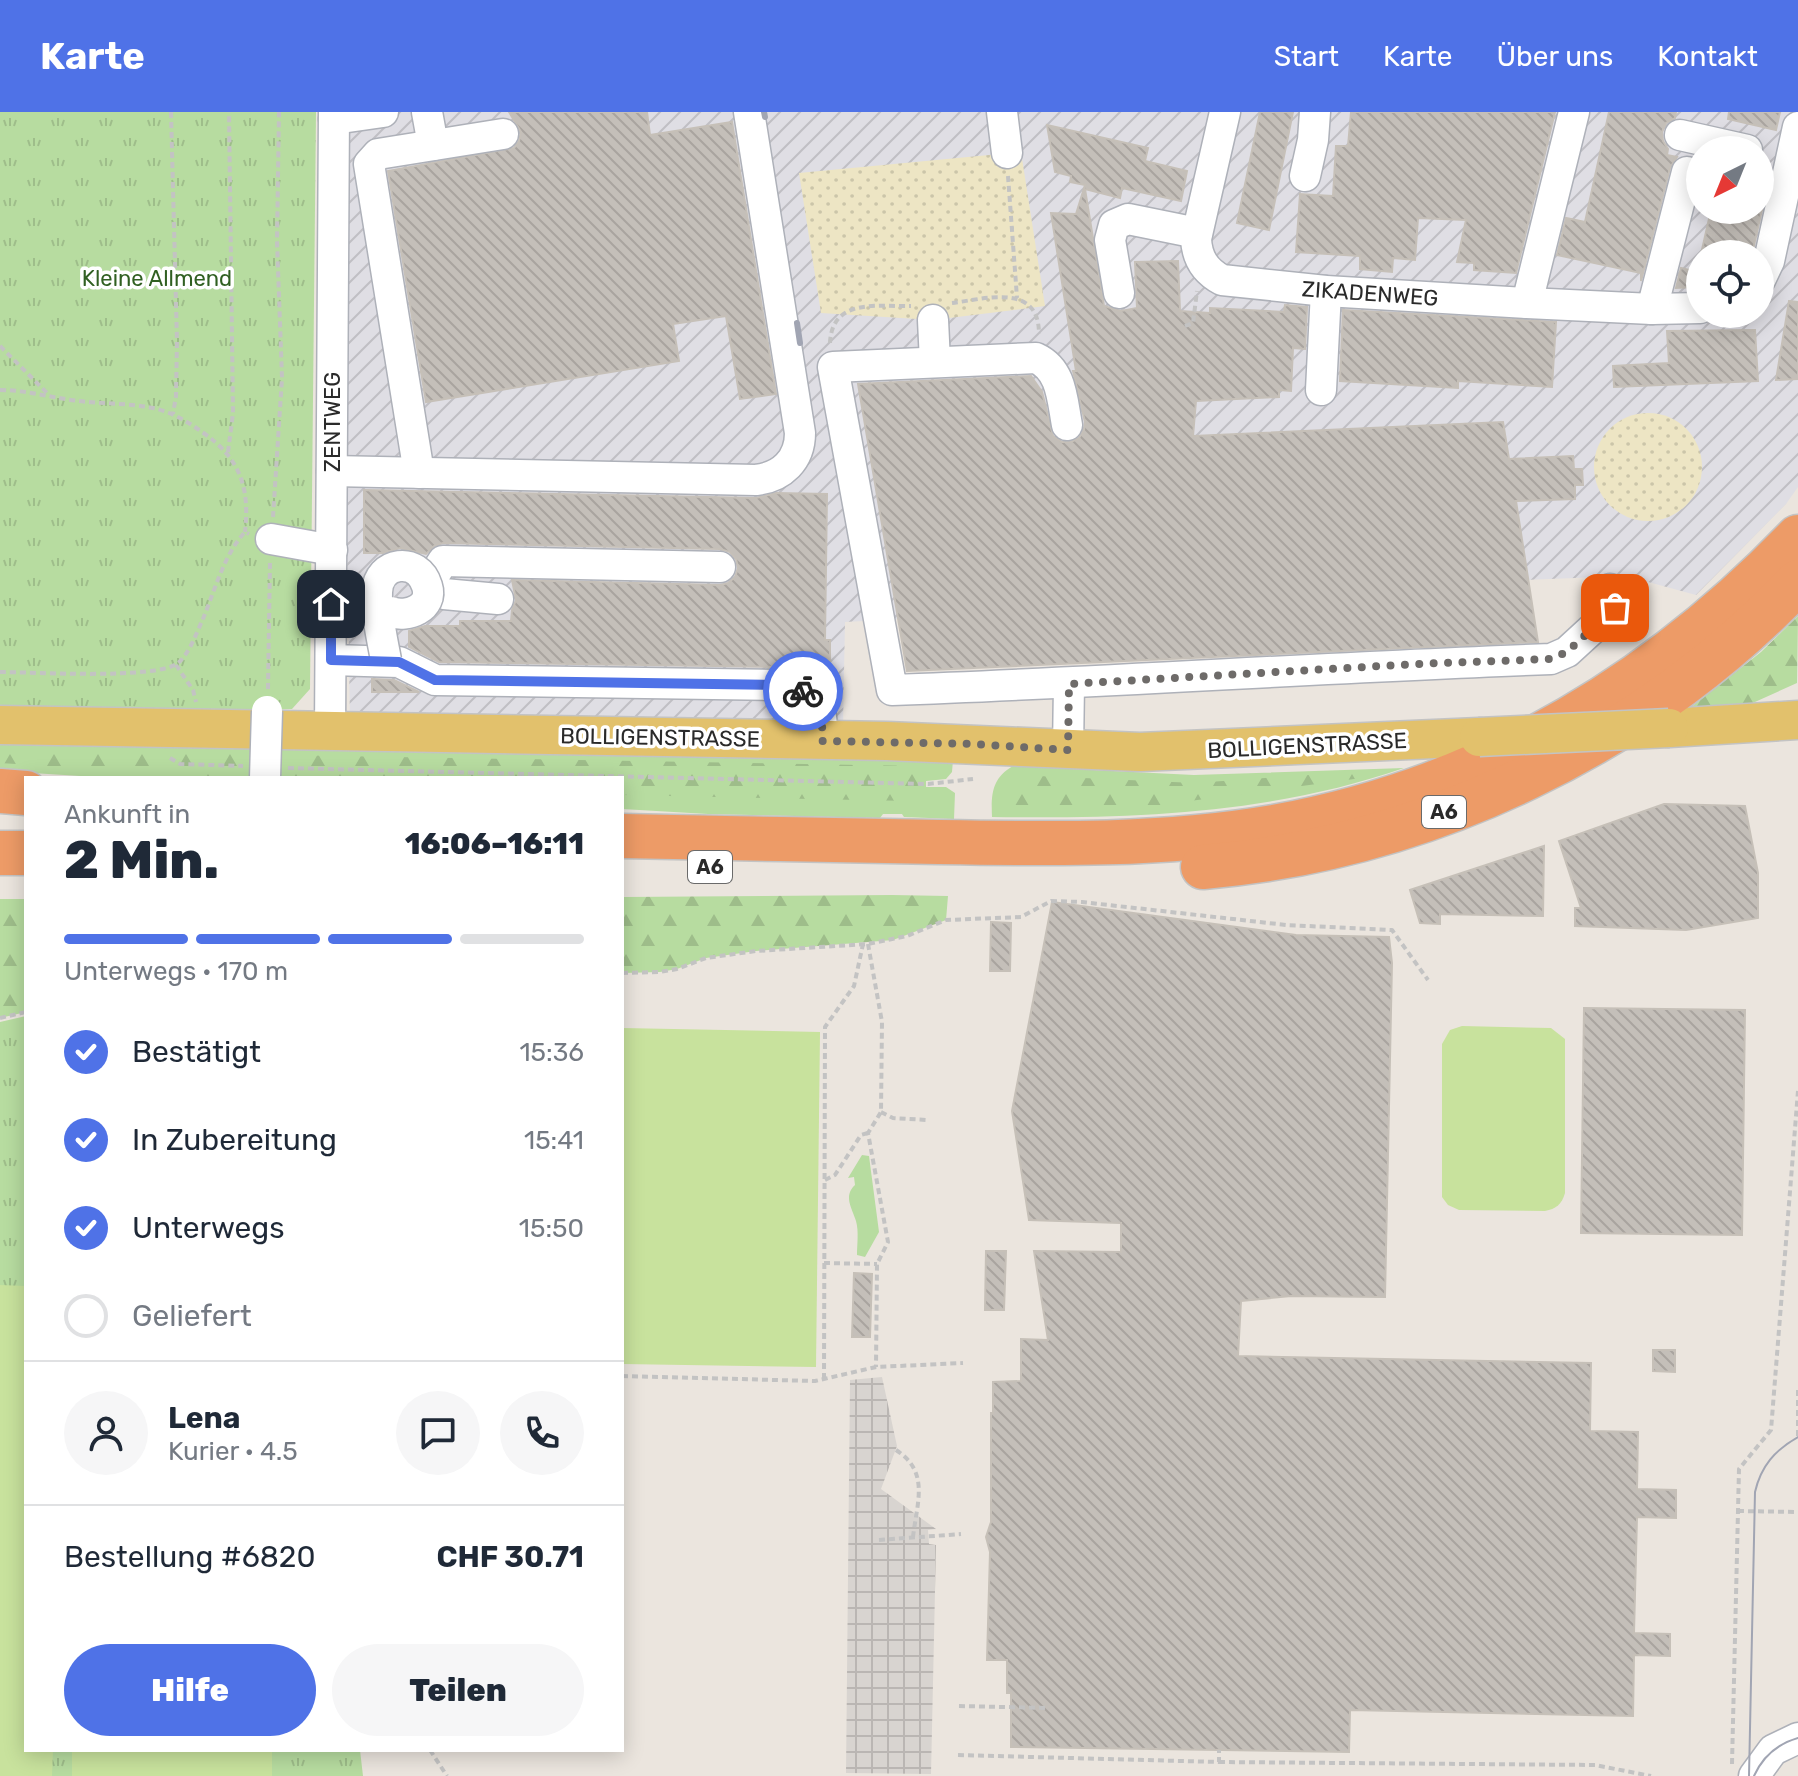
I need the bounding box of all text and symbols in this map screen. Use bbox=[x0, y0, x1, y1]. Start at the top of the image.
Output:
text: Karte bbox=[40, 33, 145, 79]
text: Start bbox=[1274, 40, 1339, 73]
text: Karte bbox=[1383, 40, 1452, 73]
text: Über uns bbox=[1496, 40, 1613, 73]
text: Kontakt bbox=[1657, 40, 1758, 73]
north arrow bbox=[1686, 136, 1774, 224]
map controls bbox=[1686, 136, 1774, 328]
button: locate bbox=[1686, 240, 1774, 328]
park label: Kleine Allmend bbox=[82, 265, 232, 292]
street label: ZIKADENWEG bbox=[1301, 275, 1439, 312]
street label: ZENTWEG bbox=[319, 372, 346, 472]
pin bbox=[297, 570, 365, 638]
pin bbox=[1581, 574, 1649, 642]
icon: home bbox=[309, 582, 353, 626]
icon: bag bbox=[1593, 586, 1637, 630]
courier bbox=[763, 651, 843, 731]
icon: bike bbox=[781, 669, 825, 713]
street label: BOLLIGENSTRASSE bbox=[560, 722, 760, 753]
street label: BOLLIGENSTRASSE bbox=[1207, 727, 1408, 764]
road number: A6 bbox=[1422, 796, 1466, 828]
text: Ankunft in bbox=[64, 799, 190, 830]
text: 16:06–16:11 bbox=[405, 826, 584, 862]
text: 2 Min. bbox=[64, 829, 219, 891]
road number: A6 bbox=[688, 851, 732, 883]
text: Unterwegs · 170 m bbox=[64, 956, 288, 987]
icon: check bbox=[64, 1030, 108, 1074]
text: Bestätigt bbox=[132, 1034, 261, 1070]
text: 15:36 bbox=[519, 1037, 584, 1068]
icon: check bbox=[64, 1118, 108, 1162]
text: In Zubereitung bbox=[132, 1122, 337, 1158]
text: 15:41 bbox=[524, 1125, 584, 1156]
icon: check bbox=[64, 1206, 108, 1250]
text: Unterwegs bbox=[132, 1210, 285, 1246]
text: 15:50 bbox=[519, 1213, 584, 1244]
text: Geliefert bbox=[132, 1298, 252, 1334]
button: person bbox=[64, 1391, 148, 1475]
button: chat bbox=[396, 1391, 480, 1475]
button: phone bbox=[500, 1391, 584, 1475]
text: Lena bbox=[168, 1400, 241, 1436]
text: Kurier · 4.5 bbox=[168, 1436, 298, 1467]
text: Bestellung #6820 bbox=[64, 1539, 315, 1575]
text: CHF 30.71 bbox=[436, 1539, 584, 1575]
button: Hilfe bbox=[64, 1644, 316, 1736]
button: Teilen bbox=[332, 1644, 584, 1736]

